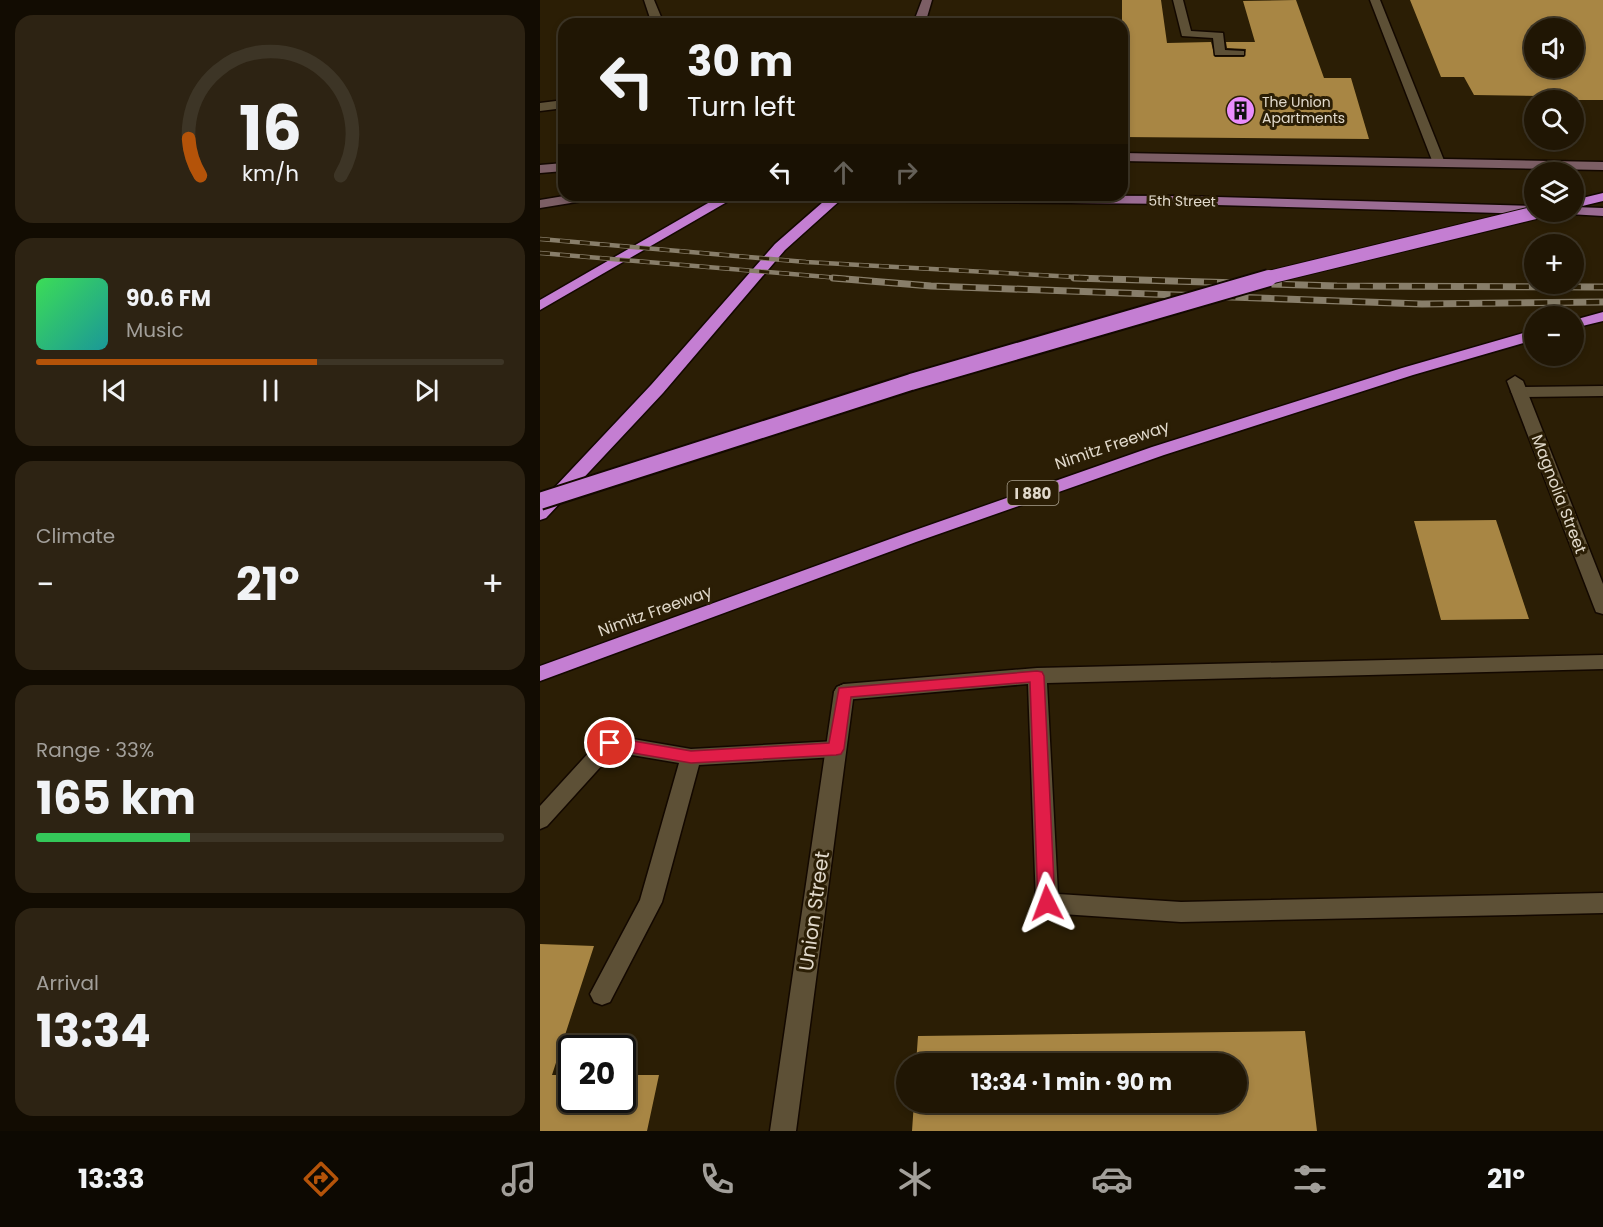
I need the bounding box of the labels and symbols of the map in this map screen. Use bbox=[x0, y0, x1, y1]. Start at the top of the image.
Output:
place label: The Union Apartments bbox=[1262, 92, 1345, 128]
building icon: The Union Apartments bbox=[1225, 94, 1257, 126]
street label: 5th Street bbox=[1148, 190, 1216, 212]
street label: Nimitz Freeway bbox=[1052, 415, 1172, 475]
street label: Magnolia Street bbox=[1526, 431, 1592, 557]
road number: I 880 bbox=[1008, 481, 1058, 505]
street label: Nimitz Freeway bbox=[595, 580, 715, 642]
pin bbox=[584, 717, 635, 768]
street label: Union Street bbox=[792, 849, 836, 973]
position arrow bbox=[1015, 871, 1079, 935]
speed limit sign: 20 bbox=[558, 1035, 636, 1113]

